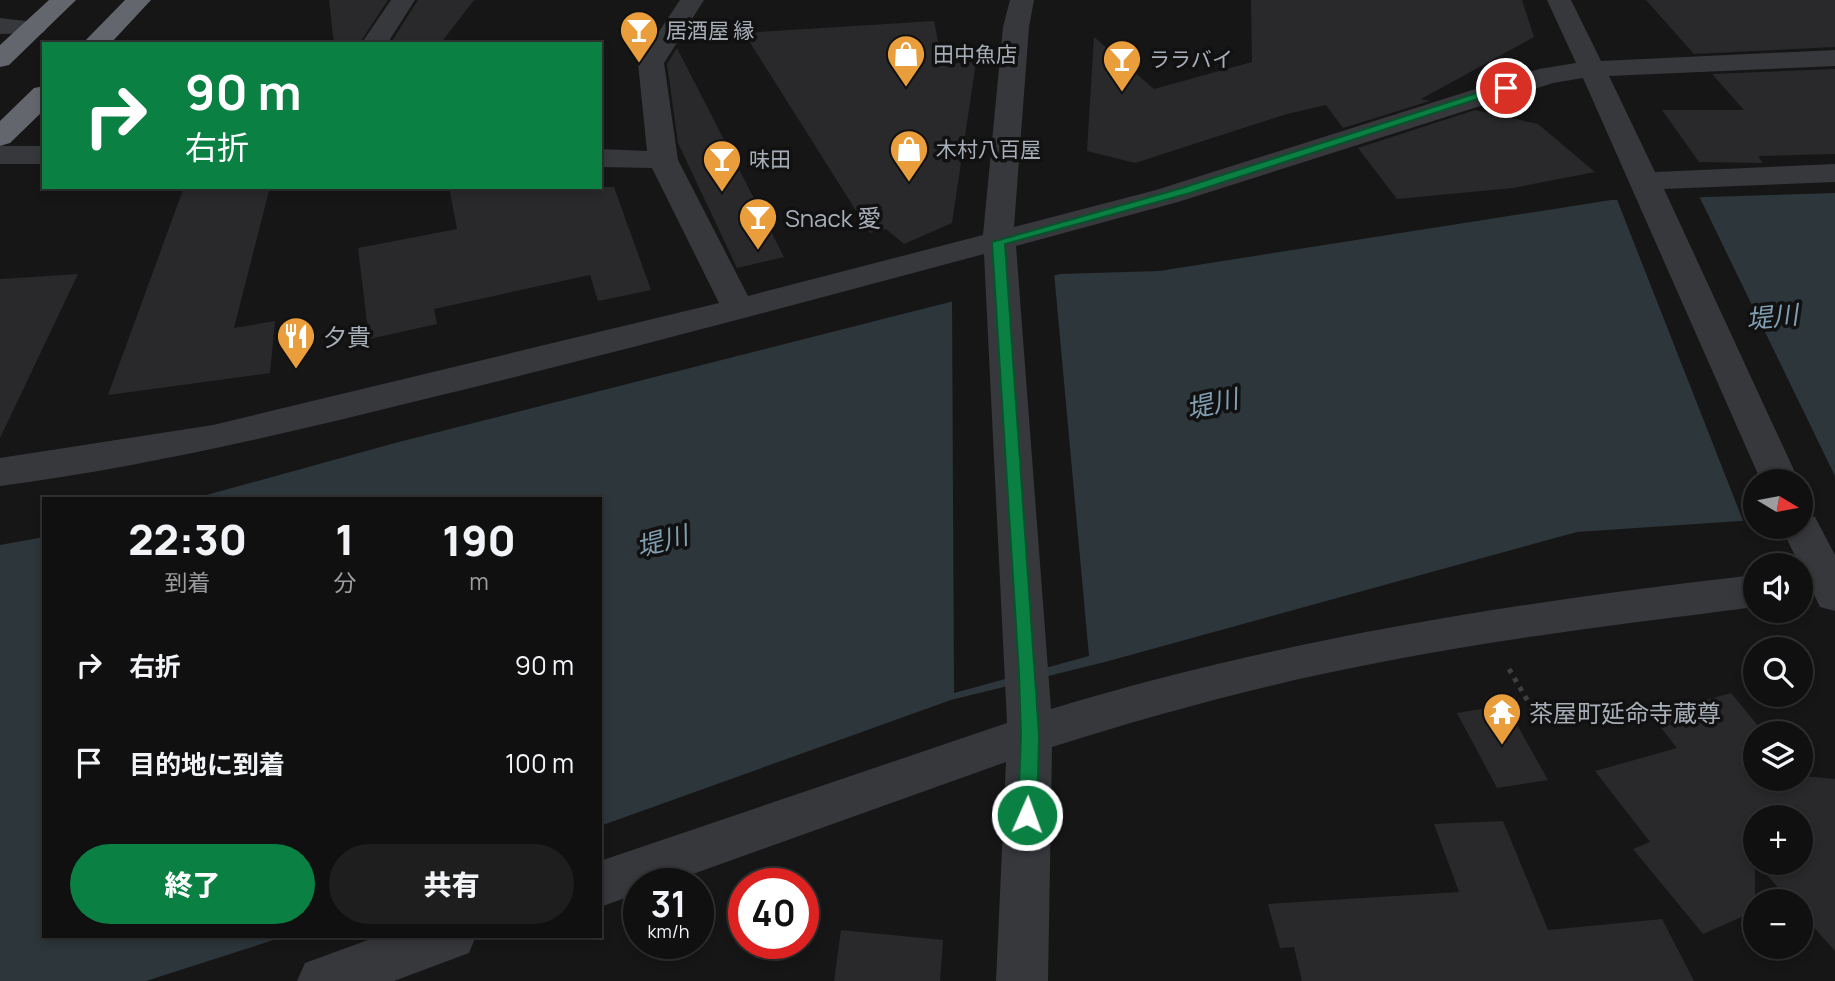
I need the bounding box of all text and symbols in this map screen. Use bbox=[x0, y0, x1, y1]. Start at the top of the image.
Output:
bar icon: 居酒屋 縁 bbox=[618, 9, 660, 64]
place label: 居酒屋 縁 bbox=[666, 16, 754, 44]
shop icon: 田中魚店 bbox=[885, 33, 927, 88]
bar icon: ララバイ bbox=[1101, 38, 1143, 93]
place label: 田中魚店 bbox=[933, 40, 1017, 68]
place label: ララバイ bbox=[1149, 45, 1233, 73]
text: 90 m bbox=[185, 58, 302, 125]
pin bbox=[1476, 58, 1536, 118]
icon: arrive bbox=[1487, 69, 1525, 107]
icon: right bbox=[70, 70, 161, 161]
text: 右折 bbox=[185, 125, 249, 169]
shop icon: 木村八百屋 bbox=[888, 128, 930, 183]
place label: 木村八百屋 bbox=[936, 135, 1041, 163]
bar icon: 味田 bbox=[701, 138, 743, 193]
place label: 味田 bbox=[749, 145, 791, 173]
bar icon: Snack 愛 bbox=[737, 196, 779, 251]
place label: Snack 愛 bbox=[785, 201, 881, 234]
water label: 堤川 bbox=[1744, 295, 1803, 337]
restaurant icon: 夕貴 bbox=[275, 315, 317, 370]
place label: 夕貴 bbox=[323, 320, 371, 353]
water label: 堤川 bbox=[1183, 379, 1244, 426]
north arrow bbox=[1743, 469, 1813, 539]
map controls bbox=[1743, 469, 1813, 959]
text: 22:30 bbox=[128, 510, 247, 568]
text: 1 bbox=[335, 510, 354, 568]
text: 190 bbox=[442, 511, 516, 569]
water label: 堤川 bbox=[632, 515, 695, 564]
button: sound bbox=[1743, 553, 1813, 623]
text: m bbox=[469, 565, 489, 597]
text: 到着 bbox=[165, 566, 211, 598]
text: 分 bbox=[333, 566, 356, 598]
button: search bbox=[1743, 637, 1813, 707]
icon: right bbox=[70, 646, 108, 684]
text: 90 m bbox=[515, 647, 574, 683]
text: 右折 bbox=[129, 648, 181, 684]
temple icon: 茶屋町延命寺蔵尊 bbox=[1481, 691, 1523, 746]
place label: 茶屋町延命寺蔵尊 bbox=[1529, 696, 1721, 729]
button: layers bbox=[1743, 721, 1813, 791]
icon: arrive bbox=[70, 744, 108, 782]
text: 100 m bbox=[505, 745, 574, 781]
text: 目的地に到着 bbox=[129, 746, 285, 782]
position arrow bbox=[990, 778, 1064, 852]
button: + bbox=[1743, 805, 1813, 875]
button: 終了 bbox=[70, 844, 315, 924]
button: 共有 bbox=[329, 844, 574, 924]
speed limit sign: 40 bbox=[728, 868, 819, 959]
text: 31 bbox=[651, 880, 686, 928]
button: − bbox=[1743, 889, 1813, 959]
text: km/h bbox=[648, 919, 689, 943]

